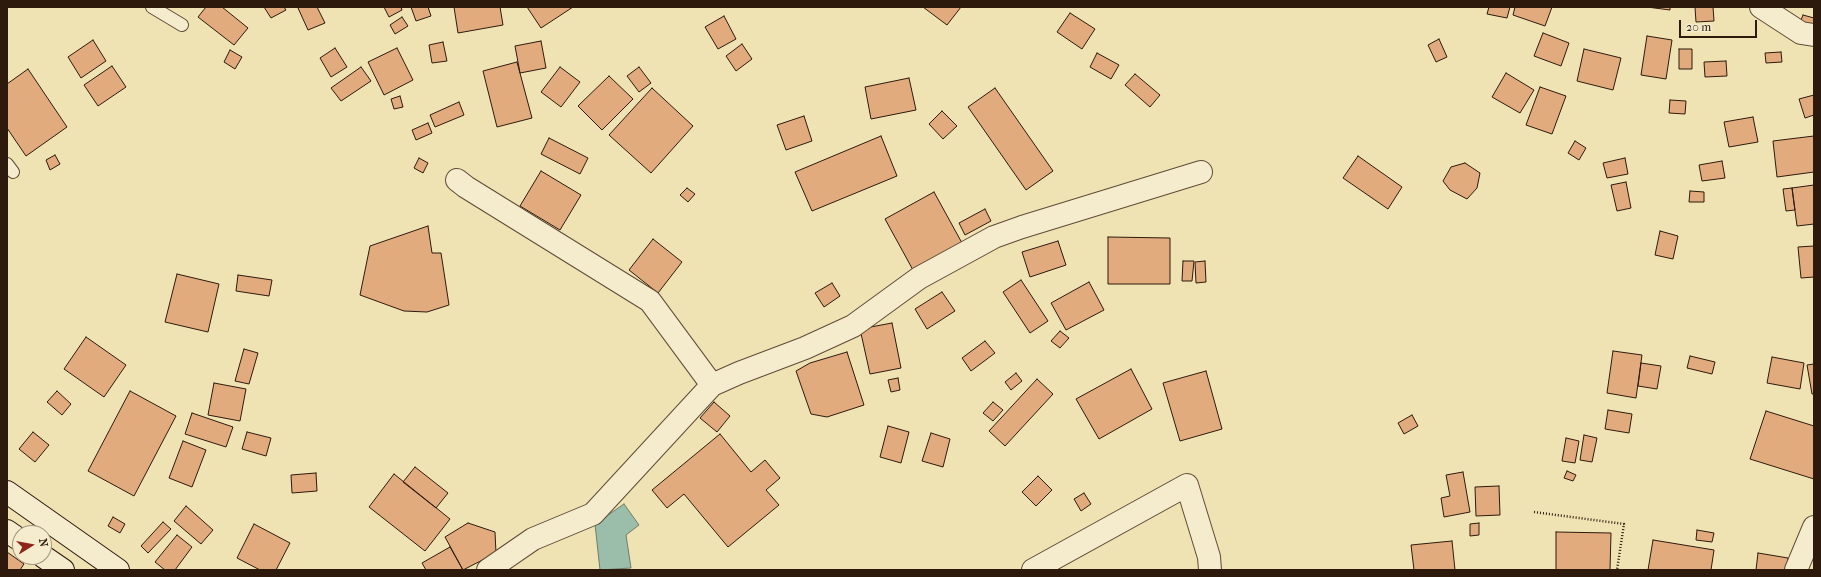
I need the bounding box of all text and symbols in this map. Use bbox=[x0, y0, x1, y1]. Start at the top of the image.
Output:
scale bar bbox=[1681, 12, 1759, 38]
text: 20 m bbox=[1686, 20, 1711, 34]
north arrow bbox=[12, 525, 52, 565]
text: N bbox=[36, 537, 50, 548]

